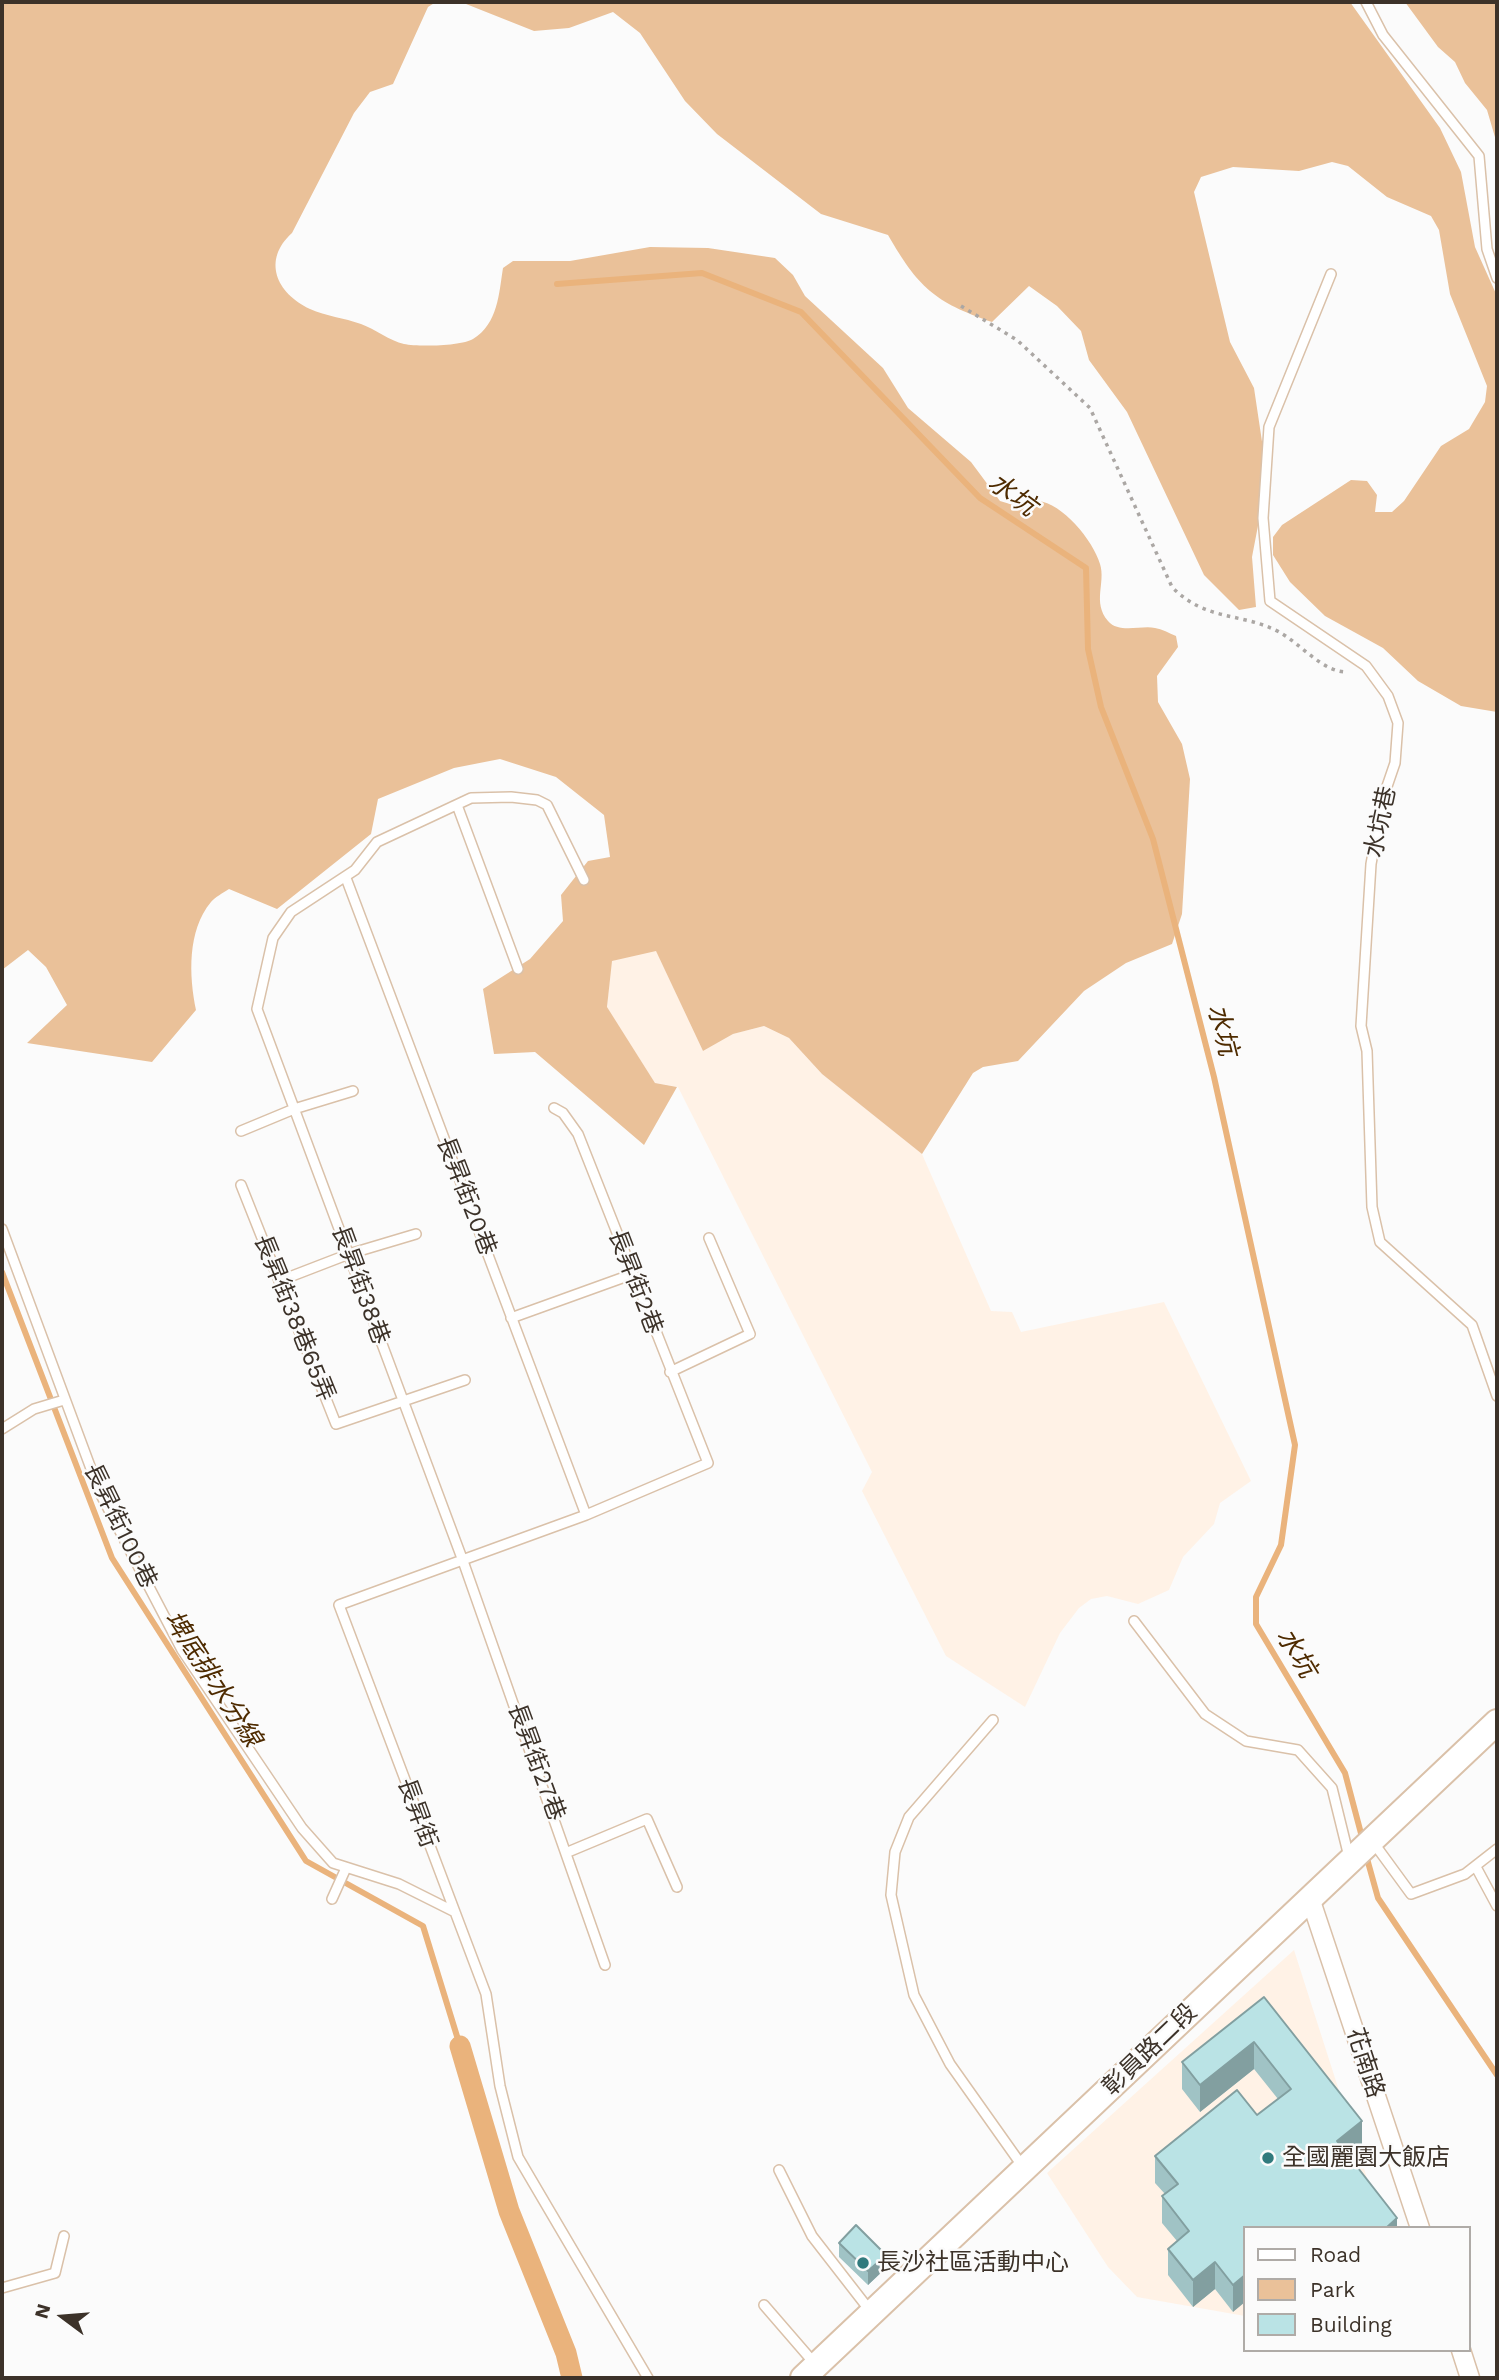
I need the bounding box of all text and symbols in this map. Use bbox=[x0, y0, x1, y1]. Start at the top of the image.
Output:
water label: 水坑 bbox=[982, 467, 1042, 523]
street label: 水坑巷 bbox=[1359, 784, 1403, 860]
water label: 水坑 bbox=[1201, 1001, 1243, 1059]
street label: 長昇街20巷 bbox=[430, 1133, 502, 1259]
street label: 長昇街38巷 bbox=[325, 1221, 395, 1349]
street label: 長昇街2巷 bbox=[602, 1225, 668, 1339]
street label: 長昇街38巷65弄 bbox=[247, 1230, 341, 1406]
street label: 長昇街100巷 bbox=[77, 1459, 163, 1593]
water label: 埤底排水分線 bbox=[156, 1605, 268, 1753]
water label: 水坑 bbox=[1269, 1623, 1323, 1683]
street label: 長昇街27巷 bbox=[501, 1699, 571, 1825]
street label: 長昇街 bbox=[391, 1774, 443, 1852]
street label: 彰員路二段 bbox=[1097, 1998, 1203, 2102]
street label: 花南路 bbox=[1340, 2024, 1390, 2102]
place label: 全國麗園大飯店 bbox=[1282, 2144, 1450, 2172]
marker: 全國麗園大飯店 bbox=[1260, 2150, 1276, 2166]
legend bbox=[1244, 2226, 1471, 2352]
text: Road bbox=[1310, 2242, 1361, 2267]
place label: 長沙社區活動中心 bbox=[877, 2249, 1069, 2277]
marker: 長沙社區活動中心 bbox=[855, 2255, 871, 2271]
text: Park bbox=[1310, 2277, 1355, 2302]
north arrow bbox=[28, 2282, 98, 2352]
text: N bbox=[29, 2301, 55, 2321]
text: Building bbox=[1310, 2312, 1392, 2337]

